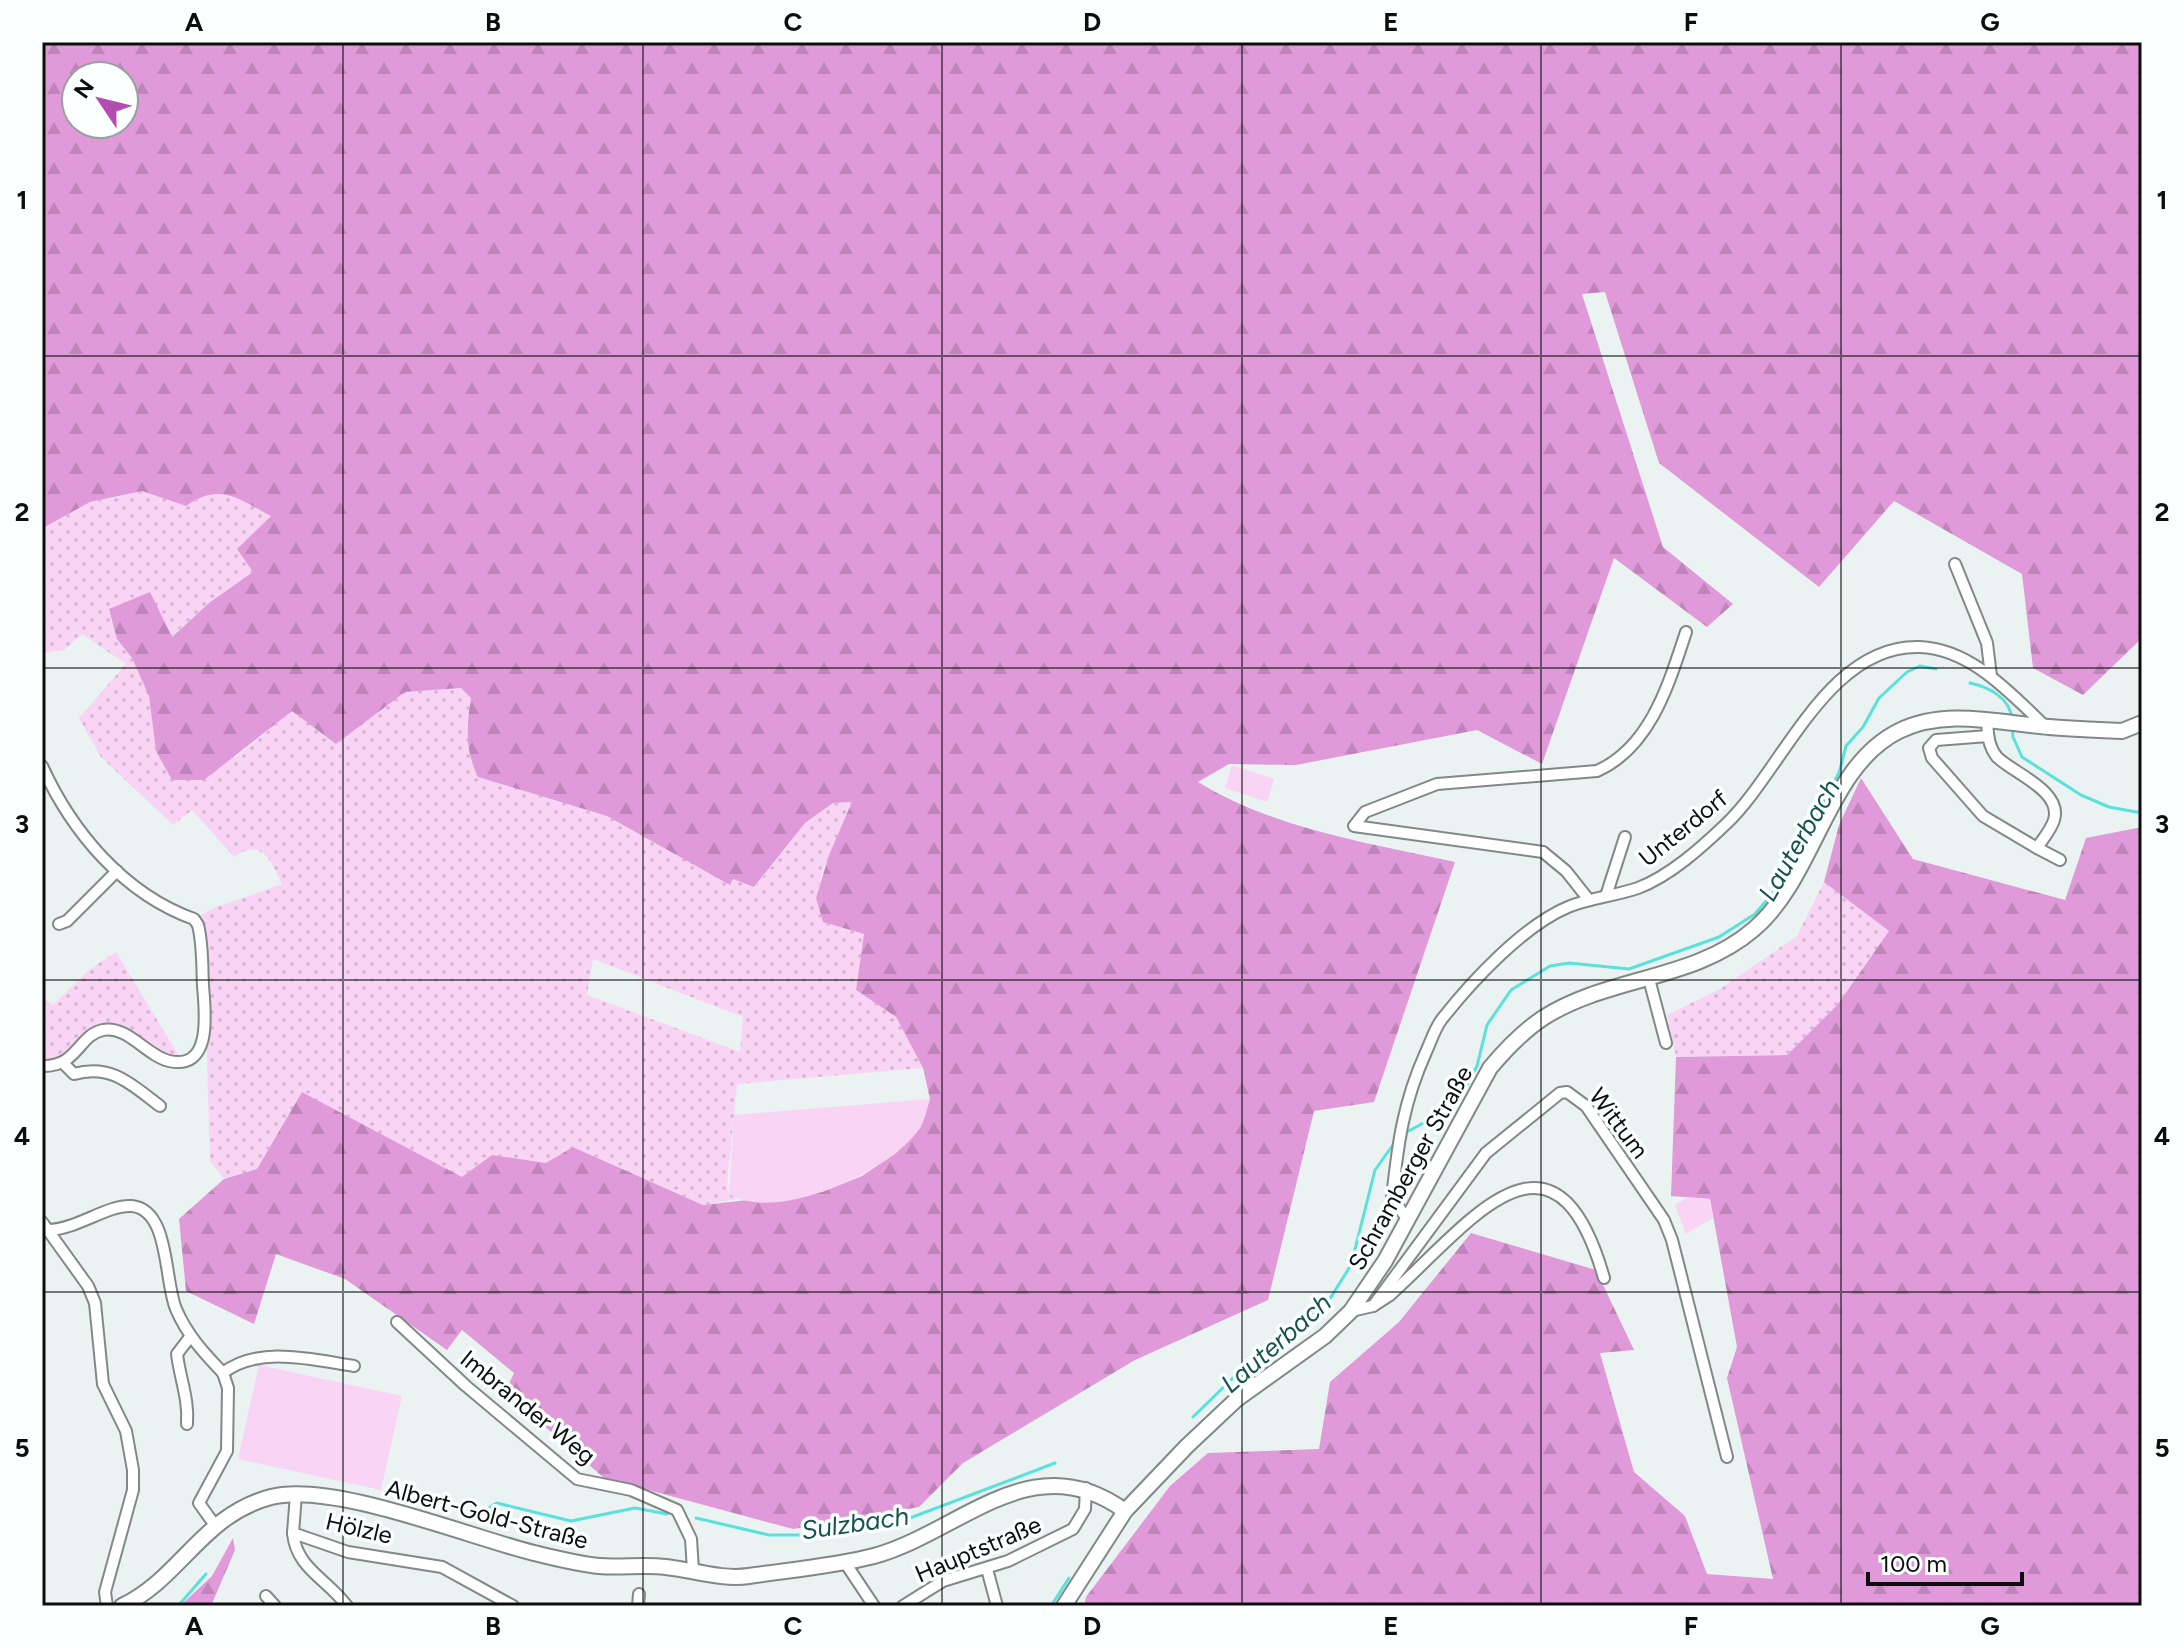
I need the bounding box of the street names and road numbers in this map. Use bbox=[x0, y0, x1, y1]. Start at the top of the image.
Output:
street label: Unterdorf bbox=[1633, 783, 1733, 872]
street label: Schramberger Straße bbox=[1342, 1061, 1478, 1275]
street label: Wittum bbox=[1583, 1082, 1655, 1164]
street label: Imbrander Weg bbox=[455, 1344, 601, 1470]
street label: Albert-Gold-Straße bbox=[383, 1473, 591, 1555]
street label: Hölzle bbox=[323, 1506, 395, 1550]
street label: Hauptstraße bbox=[911, 1509, 1045, 1589]

